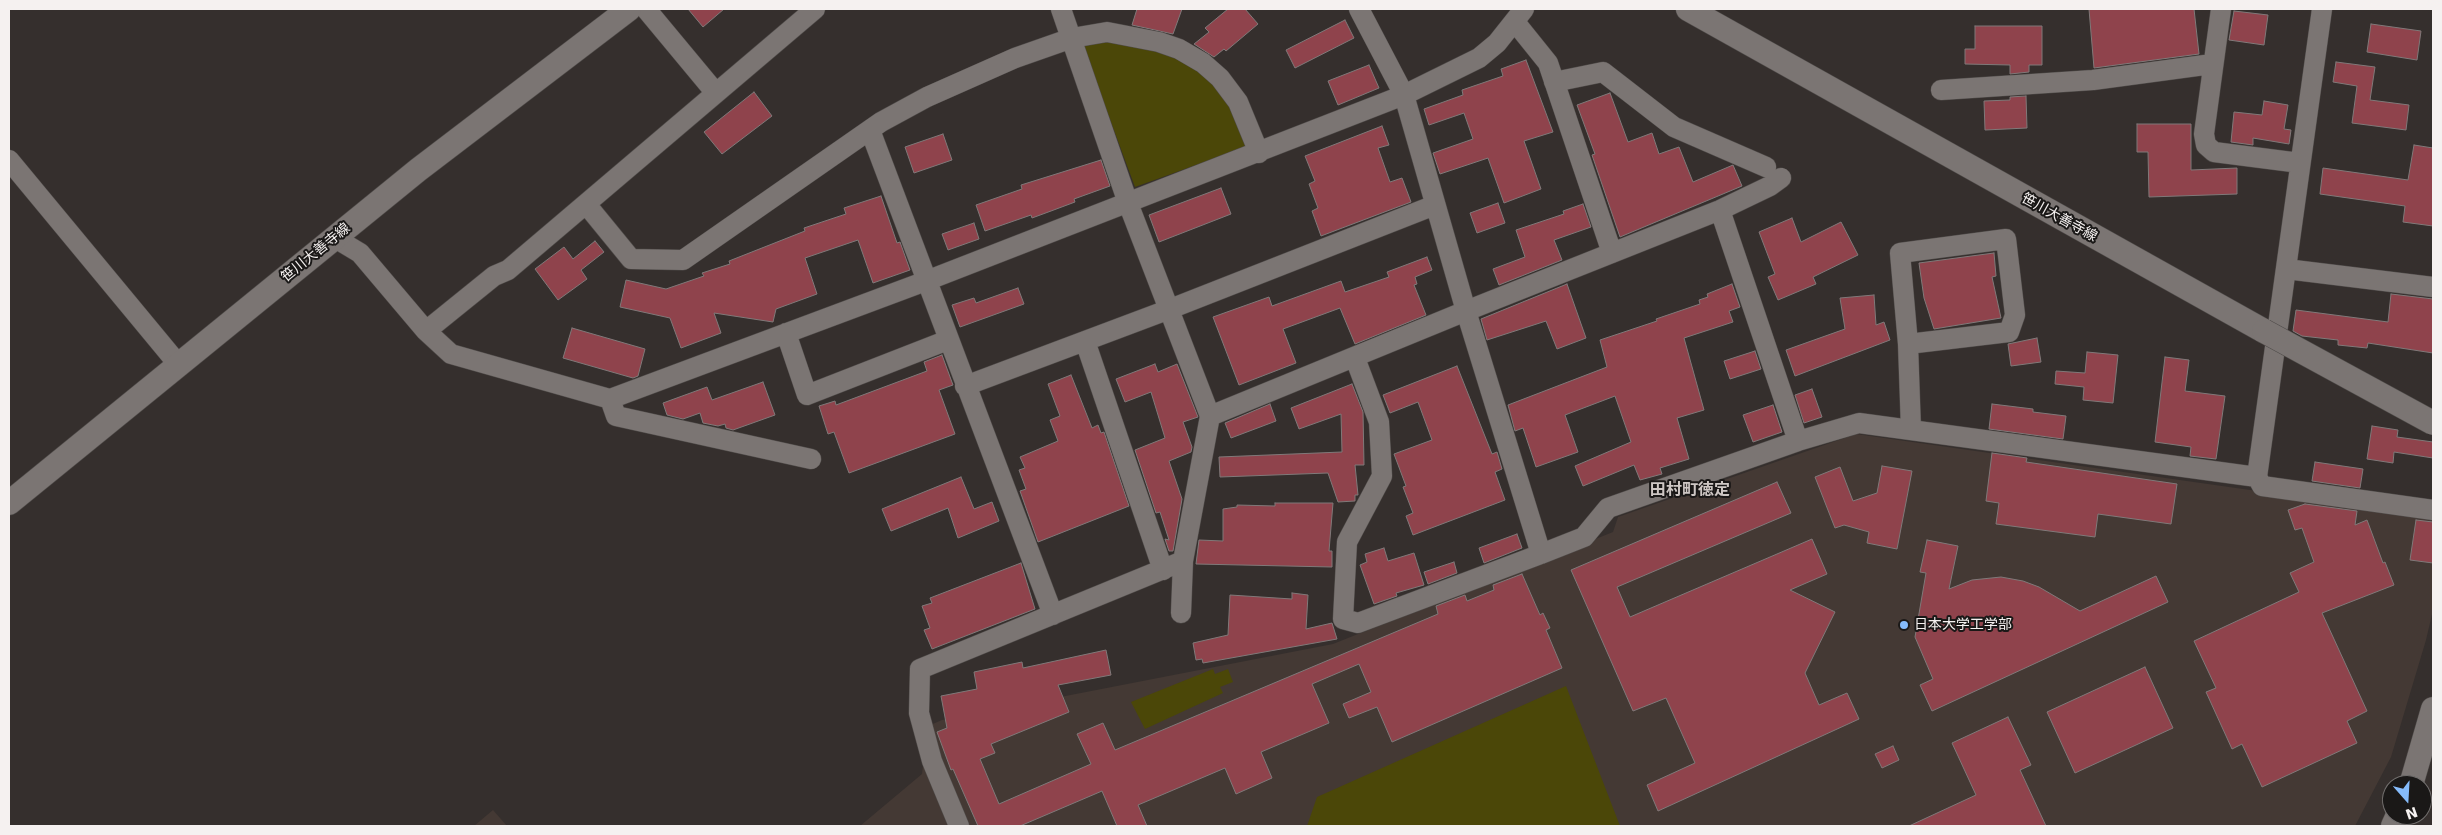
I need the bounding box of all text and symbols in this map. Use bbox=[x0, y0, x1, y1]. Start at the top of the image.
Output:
street label: 笹川大善寺線 bbox=[2018, 190, 2100, 246]
street label: 笹川大善寺線 bbox=[278, 220, 354, 286]
district label: 田村町徳定 bbox=[1650, 481, 1730, 501]
place label: 日本大学工学部 bbox=[1914, 617, 2012, 633]
marker: 日本大学工学部 bbox=[1898, 619, 1910, 631]
north arrow bbox=[2382, 775, 2432, 825]
text: N bbox=[2403, 804, 2420, 823]

